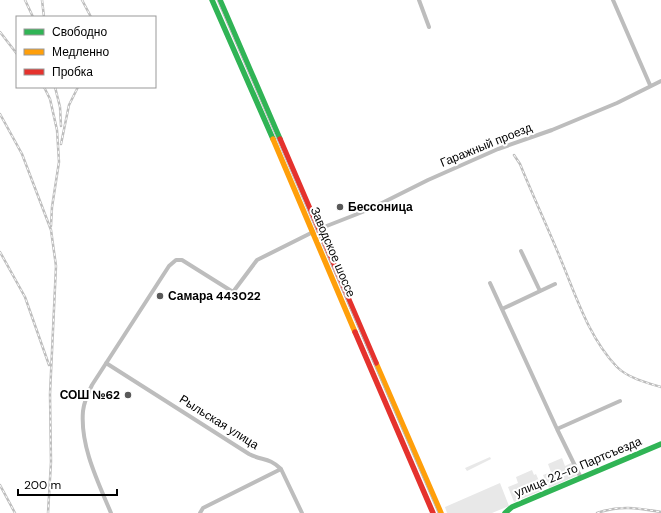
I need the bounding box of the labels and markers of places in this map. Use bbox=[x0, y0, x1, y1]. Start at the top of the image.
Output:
place label: Бессоница bbox=[348, 199, 413, 215]
marker: Бессоница bbox=[335, 202, 345, 212]
place label: Самара 443022 bbox=[168, 288, 261, 304]
marker: Самара 443022 bbox=[155, 291, 165, 301]
place label: СОШ №62 bbox=[60, 387, 120, 403]
marker: СОШ №62 bbox=[123, 390, 133, 400]

